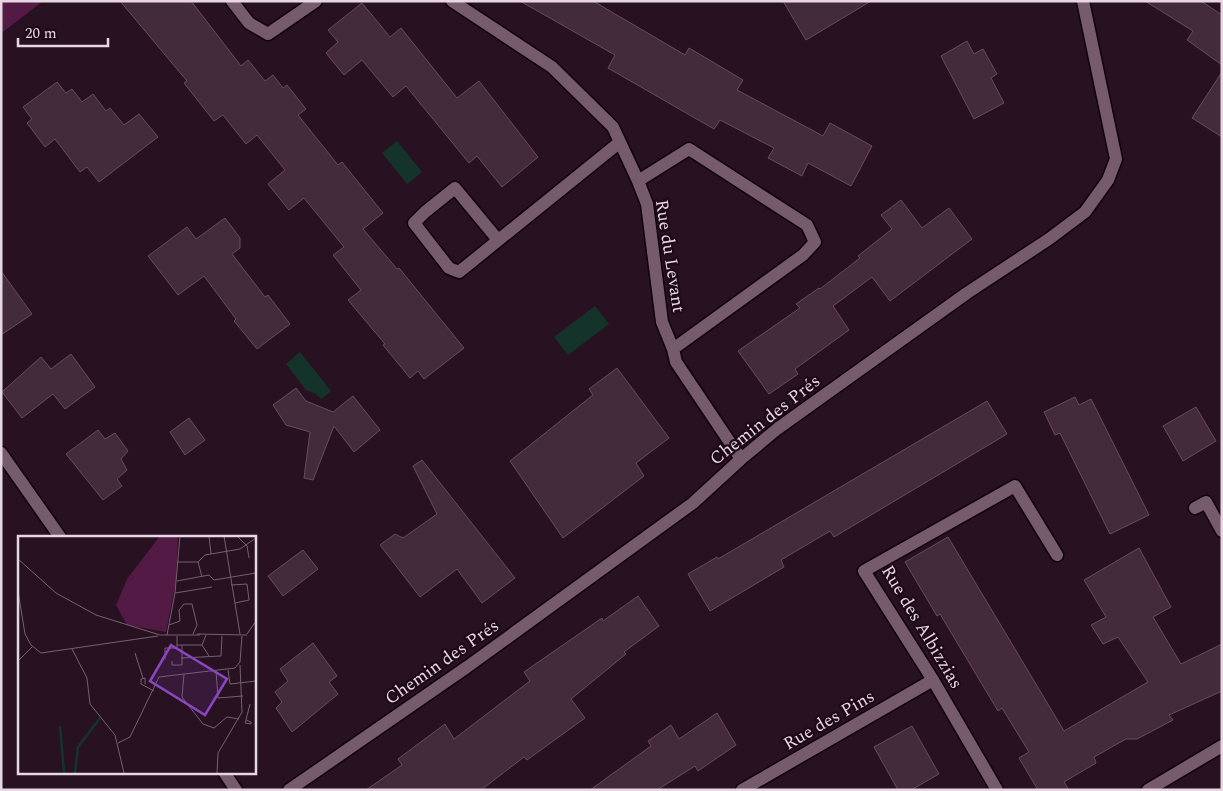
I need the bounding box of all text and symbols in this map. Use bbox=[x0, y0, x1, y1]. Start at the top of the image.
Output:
scale bar bbox=[18, 15, 108, 47]
text: 20 m bbox=[25, 22, 57, 45]
street label: Rue du Levant bbox=[648, 197, 692, 315]
street label: Chemin des Prés bbox=[704, 368, 826, 472]
inset map bbox=[18, 536, 255, 774]
street label: Rue des Albizzias bbox=[874, 560, 970, 694]
street label: Chemin des Prés bbox=[379, 612, 505, 712]
street label: Rue des Pins bbox=[778, 683, 880, 757]

